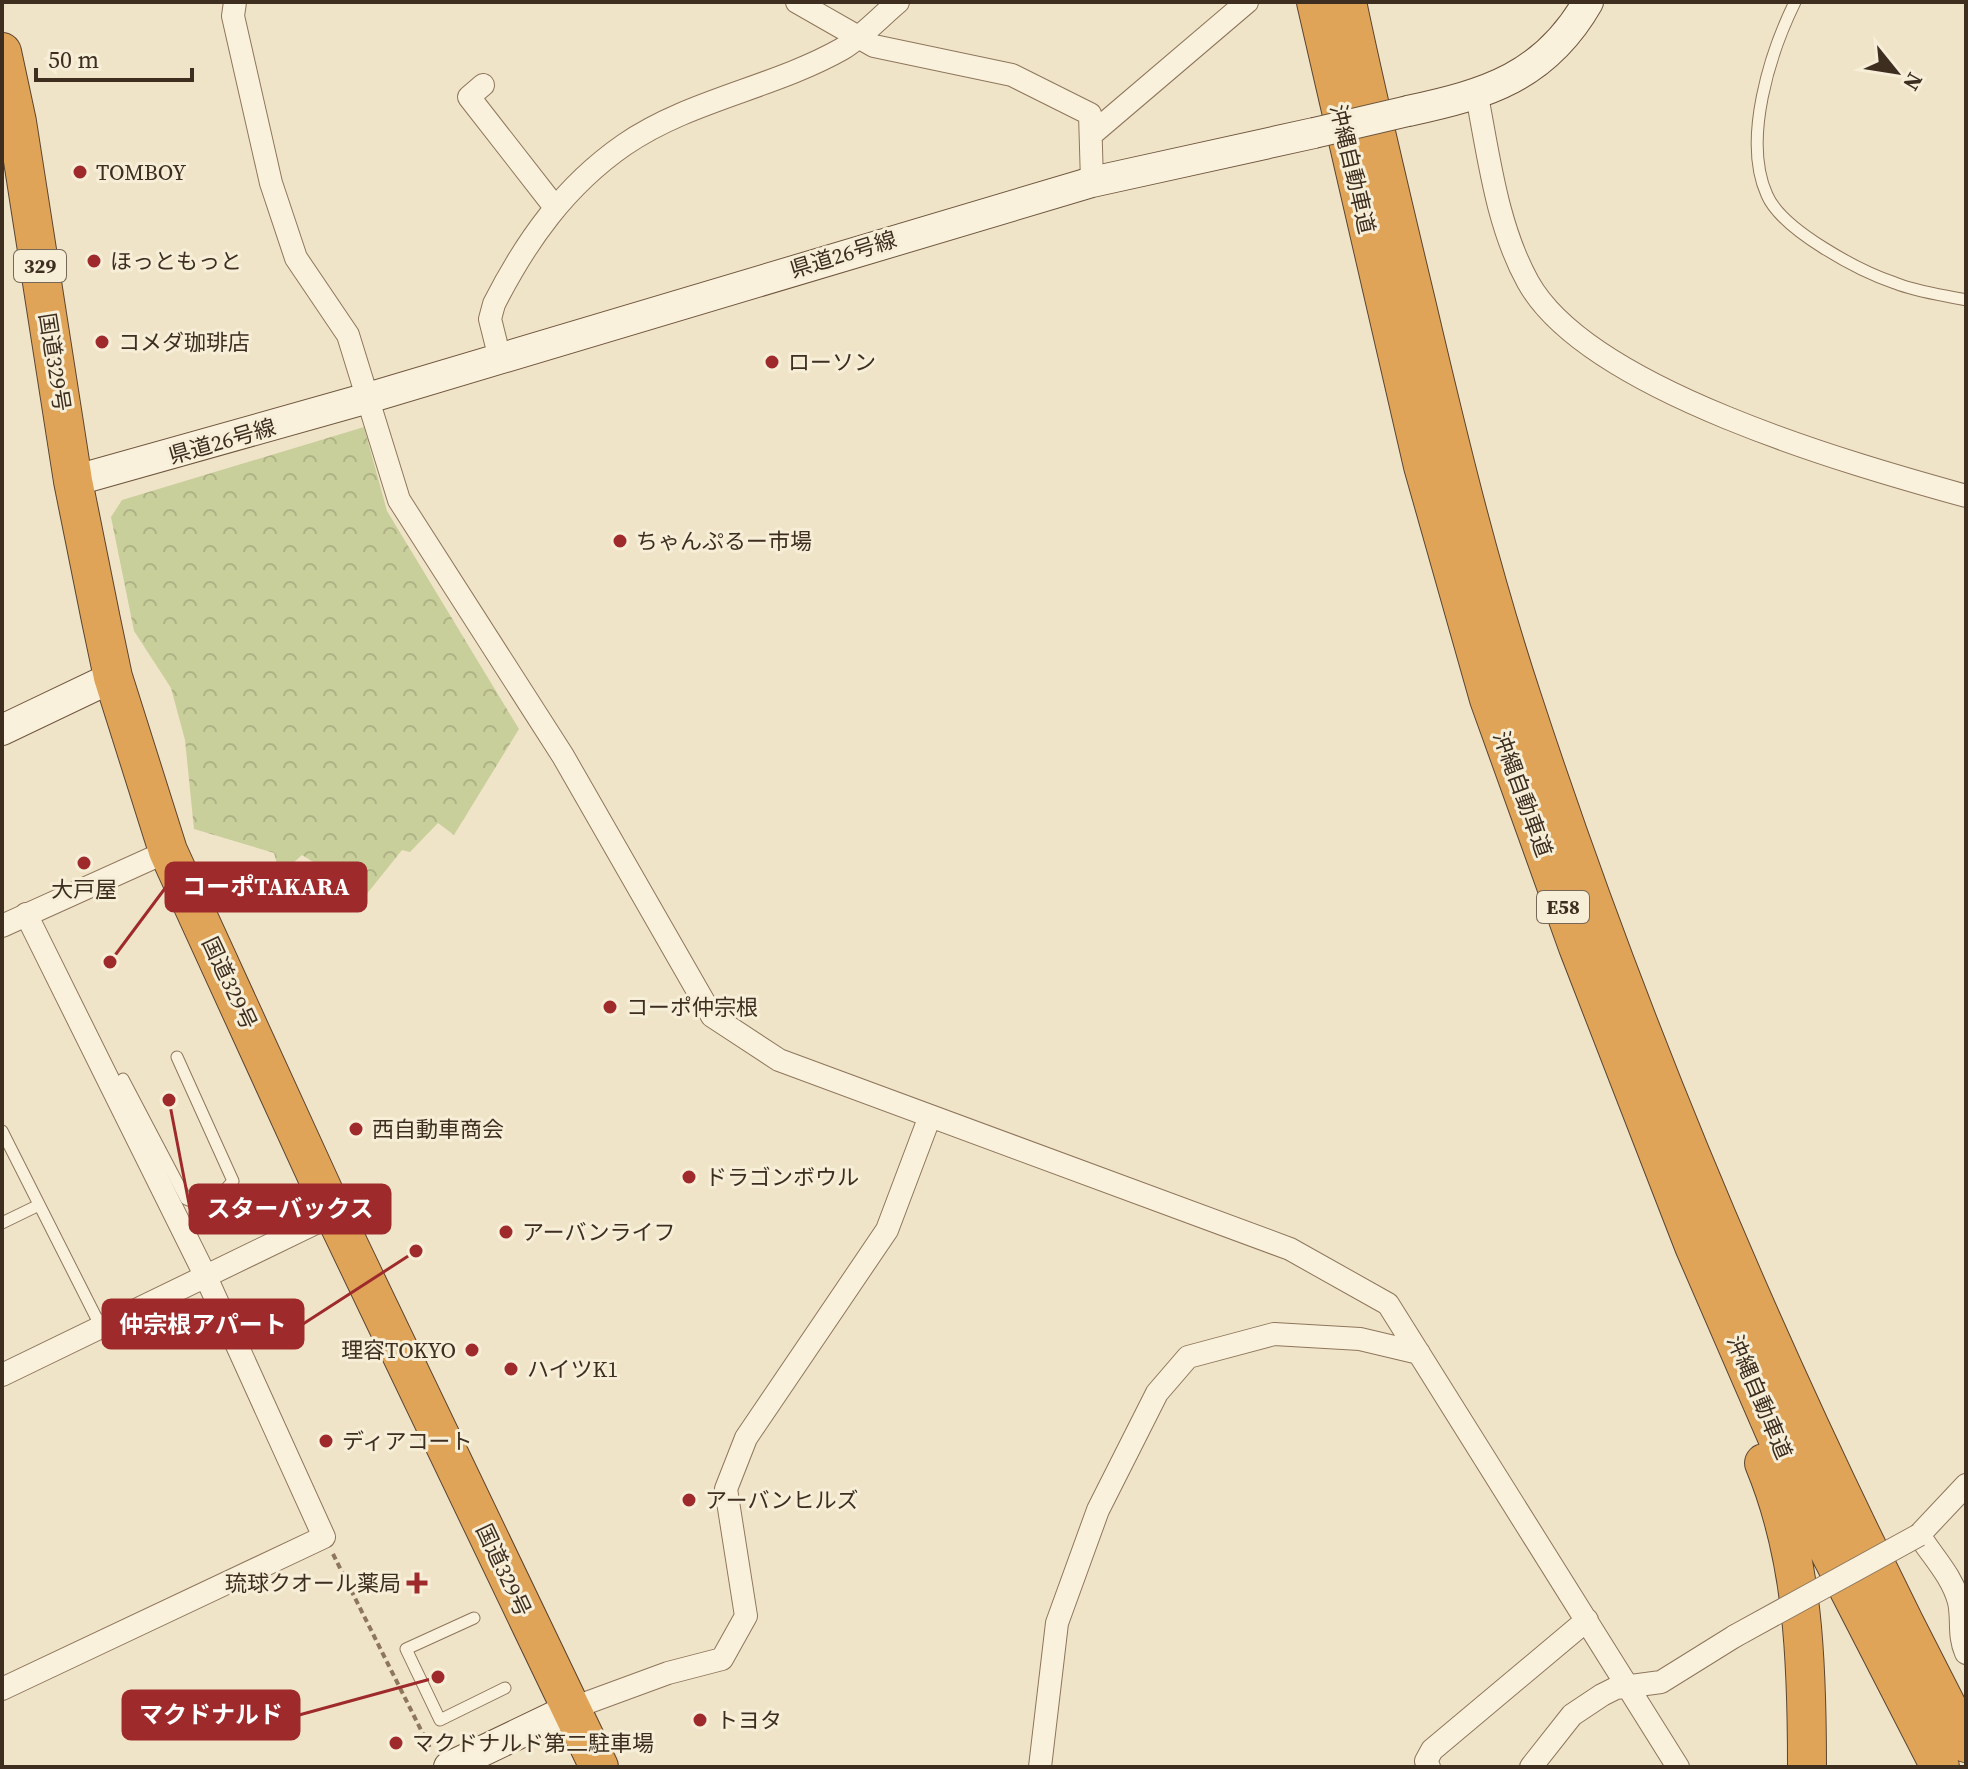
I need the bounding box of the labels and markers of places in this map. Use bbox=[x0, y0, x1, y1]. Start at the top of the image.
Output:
place label: TOMBOY bbox=[96, 157, 186, 187]
marker: TOMBOY bbox=[71, 163, 89, 181]
place label: ほっともっと bbox=[110, 246, 242, 276]
marker: ほっともっと bbox=[85, 252, 103, 270]
place label: コメダ珈琲店 bbox=[118, 327, 250, 357]
marker: コメダ珈琲店 bbox=[93, 333, 111, 351]
place label: ローソン bbox=[788, 347, 876, 377]
marker: ローソン bbox=[763, 353, 781, 371]
place label: ちゃんぷるー市場 bbox=[636, 526, 812, 556]
marker: ちゃんぷるー市場 bbox=[611, 532, 629, 550]
marker: 大戸屋 bbox=[75, 854, 93, 872]
callout: コーポTAKARA bbox=[166, 863, 366, 911]
place label: 大戸屋 bbox=[51, 874, 117, 904]
place label: コーポ仲宗根 bbox=[626, 992, 758, 1022]
marker: コーポ仲宗根 bbox=[601, 998, 619, 1016]
place label: 西自動車商会 bbox=[372, 1114, 504, 1144]
marker: 西自動車商会 bbox=[347, 1120, 365, 1138]
place label: ドラゴンボウル bbox=[705, 1162, 859, 1192]
marker: ドラゴンボウル bbox=[680, 1168, 698, 1186]
callout: スターバックス bbox=[190, 1185, 390, 1233]
place label: アーバンライフ bbox=[522, 1217, 676, 1247]
marker: アーバンライフ bbox=[497, 1223, 515, 1241]
callout: 仲宗根アパート bbox=[103, 1300, 303, 1348]
place label: 理容TOKYO bbox=[341, 1335, 456, 1365]
marker: 理容TOKYO bbox=[463, 1341, 481, 1359]
place label: ハイツK1 bbox=[527, 1354, 618, 1384]
marker: ハイツK1 bbox=[502, 1360, 520, 1378]
place label: ディアコート bbox=[342, 1426, 472, 1456]
marker: ディアコート bbox=[317, 1432, 335, 1450]
place label: アーバンヒルズ bbox=[705, 1485, 859, 1515]
marker: アーバンヒルズ bbox=[680, 1491, 698, 1509]
place label: 琉球クオール薬局 bbox=[225, 1568, 401, 1598]
marker: 琉球クオール薬局 bbox=[408, 1574, 426, 1592]
callout: マクドナルド bbox=[123, 1691, 299, 1739]
place label: トヨタ bbox=[716, 1705, 782, 1735]
marker: トヨタ bbox=[691, 1711, 709, 1729]
place label: マクドナルド第二駐車場 bbox=[412, 1728, 654, 1758]
marker: マクドナルド第二駐車場 bbox=[387, 1734, 405, 1752]

